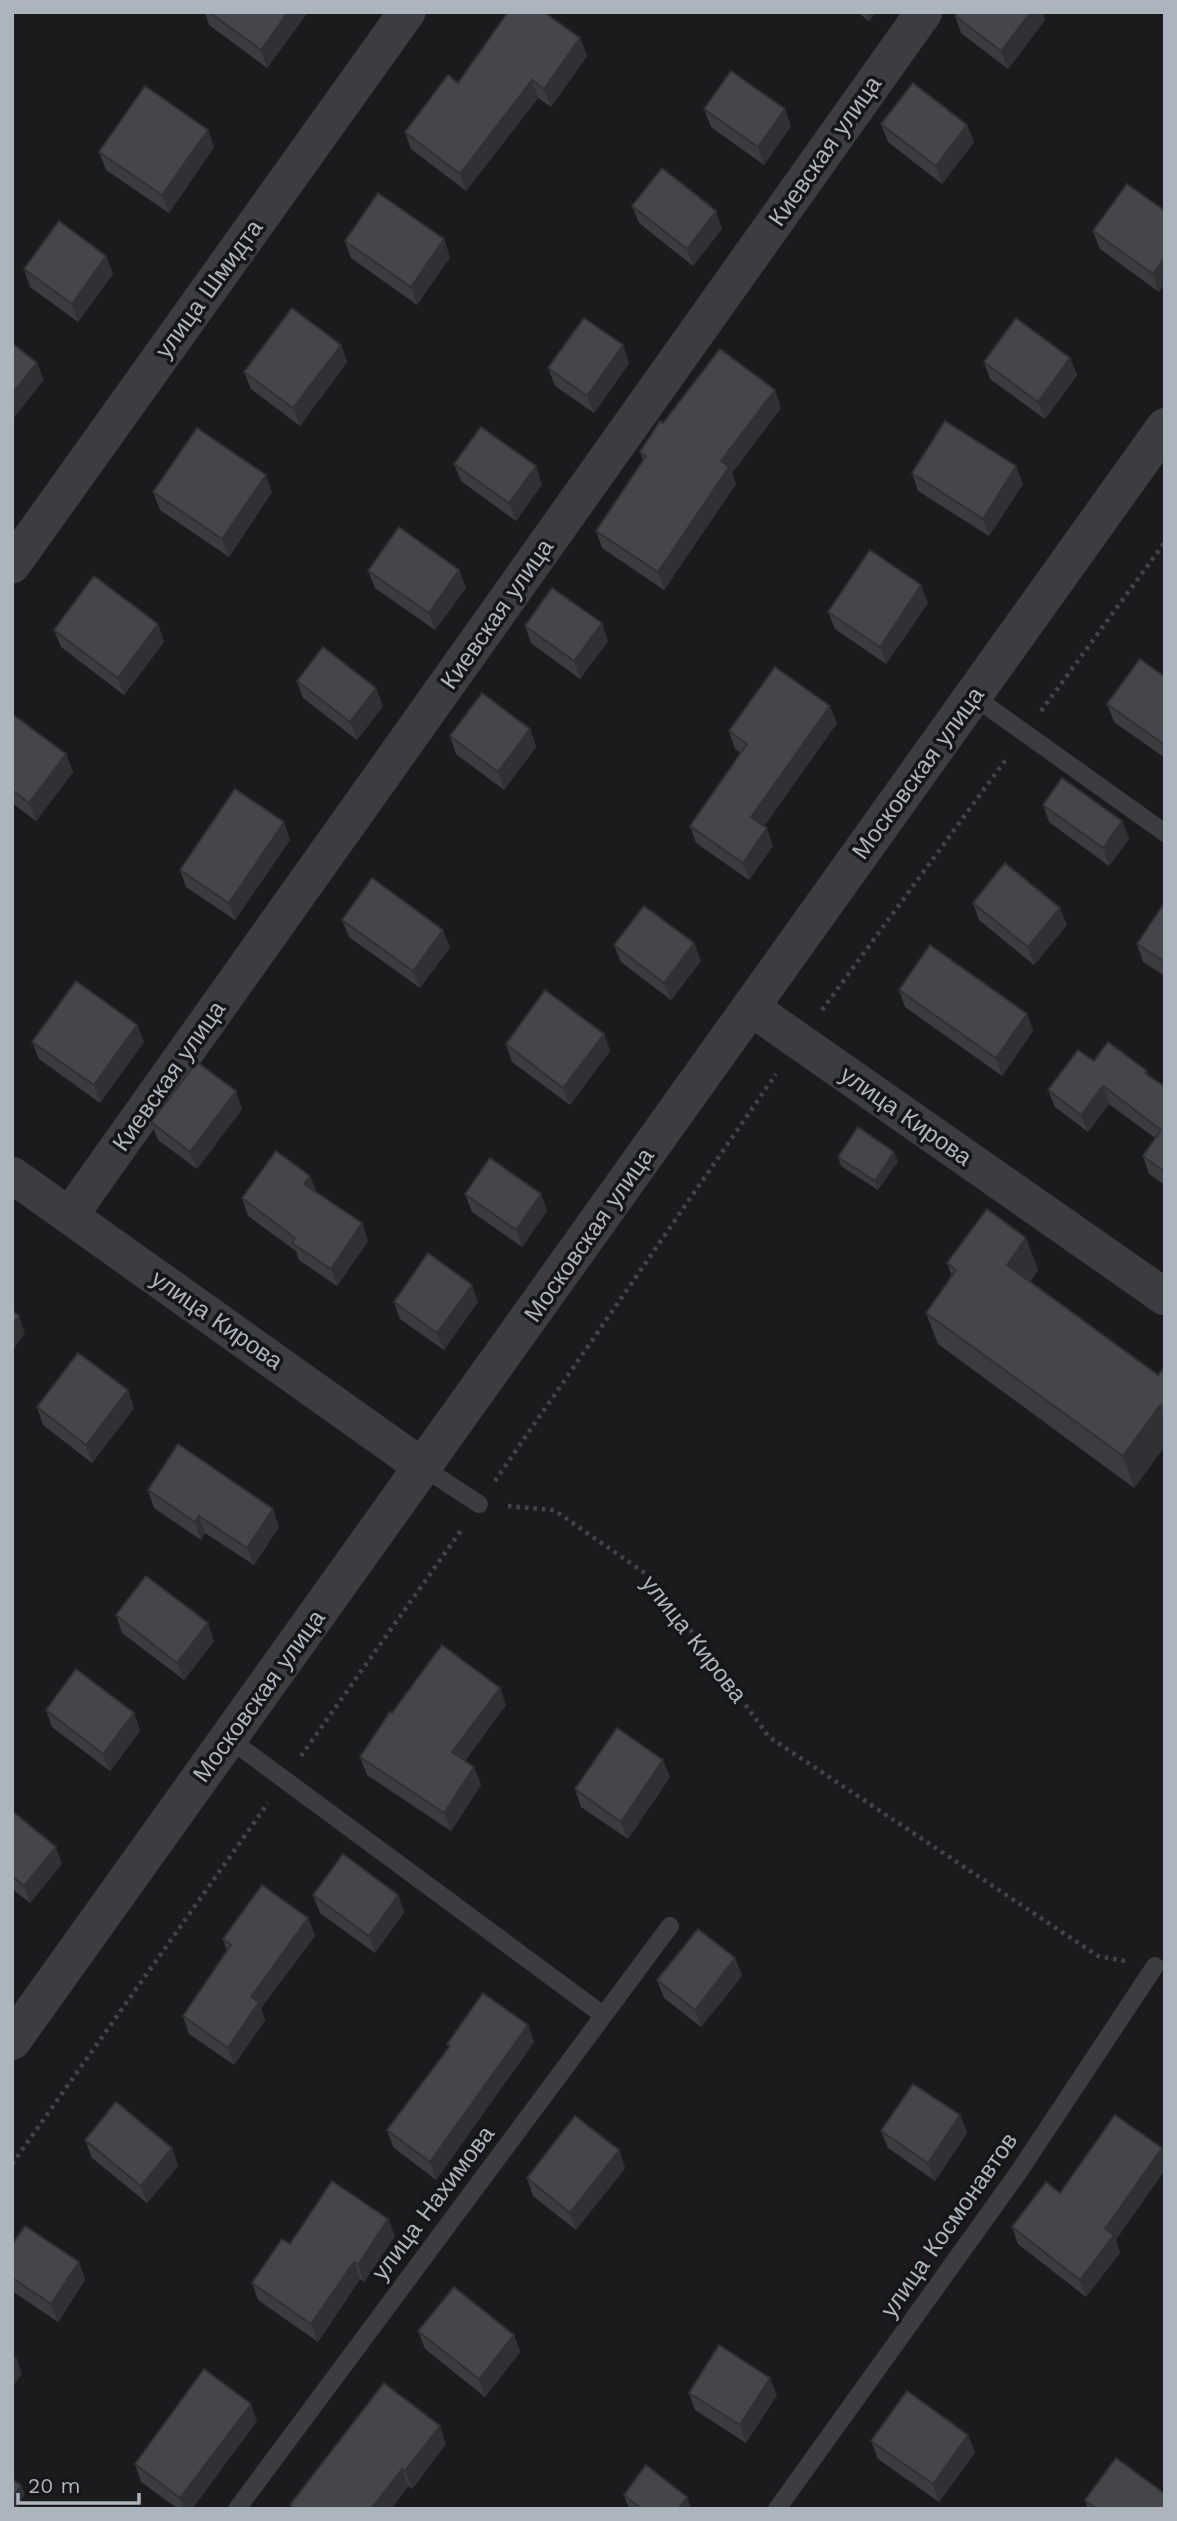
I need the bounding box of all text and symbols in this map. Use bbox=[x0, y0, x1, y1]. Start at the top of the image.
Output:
street label: Киевская улица bbox=[763, 70, 888, 231]
street label: улица Шмидта bbox=[149, 214, 269, 364]
street label: Киевская улица bbox=[435, 533, 560, 694]
street label: Московская улица bbox=[846, 681, 990, 864]
street label: Киевская улица bbox=[107, 995, 232, 1156]
street label: улица Кирова bbox=[835, 1060, 978, 1172]
street label: Московская улица bbox=[519, 1142, 660, 1327]
street label: улица Кирова bbox=[146, 1264, 289, 1376]
street label: улица Кирова bbox=[636, 1570, 753, 1709]
street label: Московская улица bbox=[187, 1604, 331, 1787]
street label: улица Нахимова bbox=[366, 2120, 501, 2286]
street label: улица Космонавтов bbox=[875, 2127, 1023, 2323]
scale bar bbox=[18, 2462, 138, 2506]
text: 20 m bbox=[28, 2473, 80, 2498]

